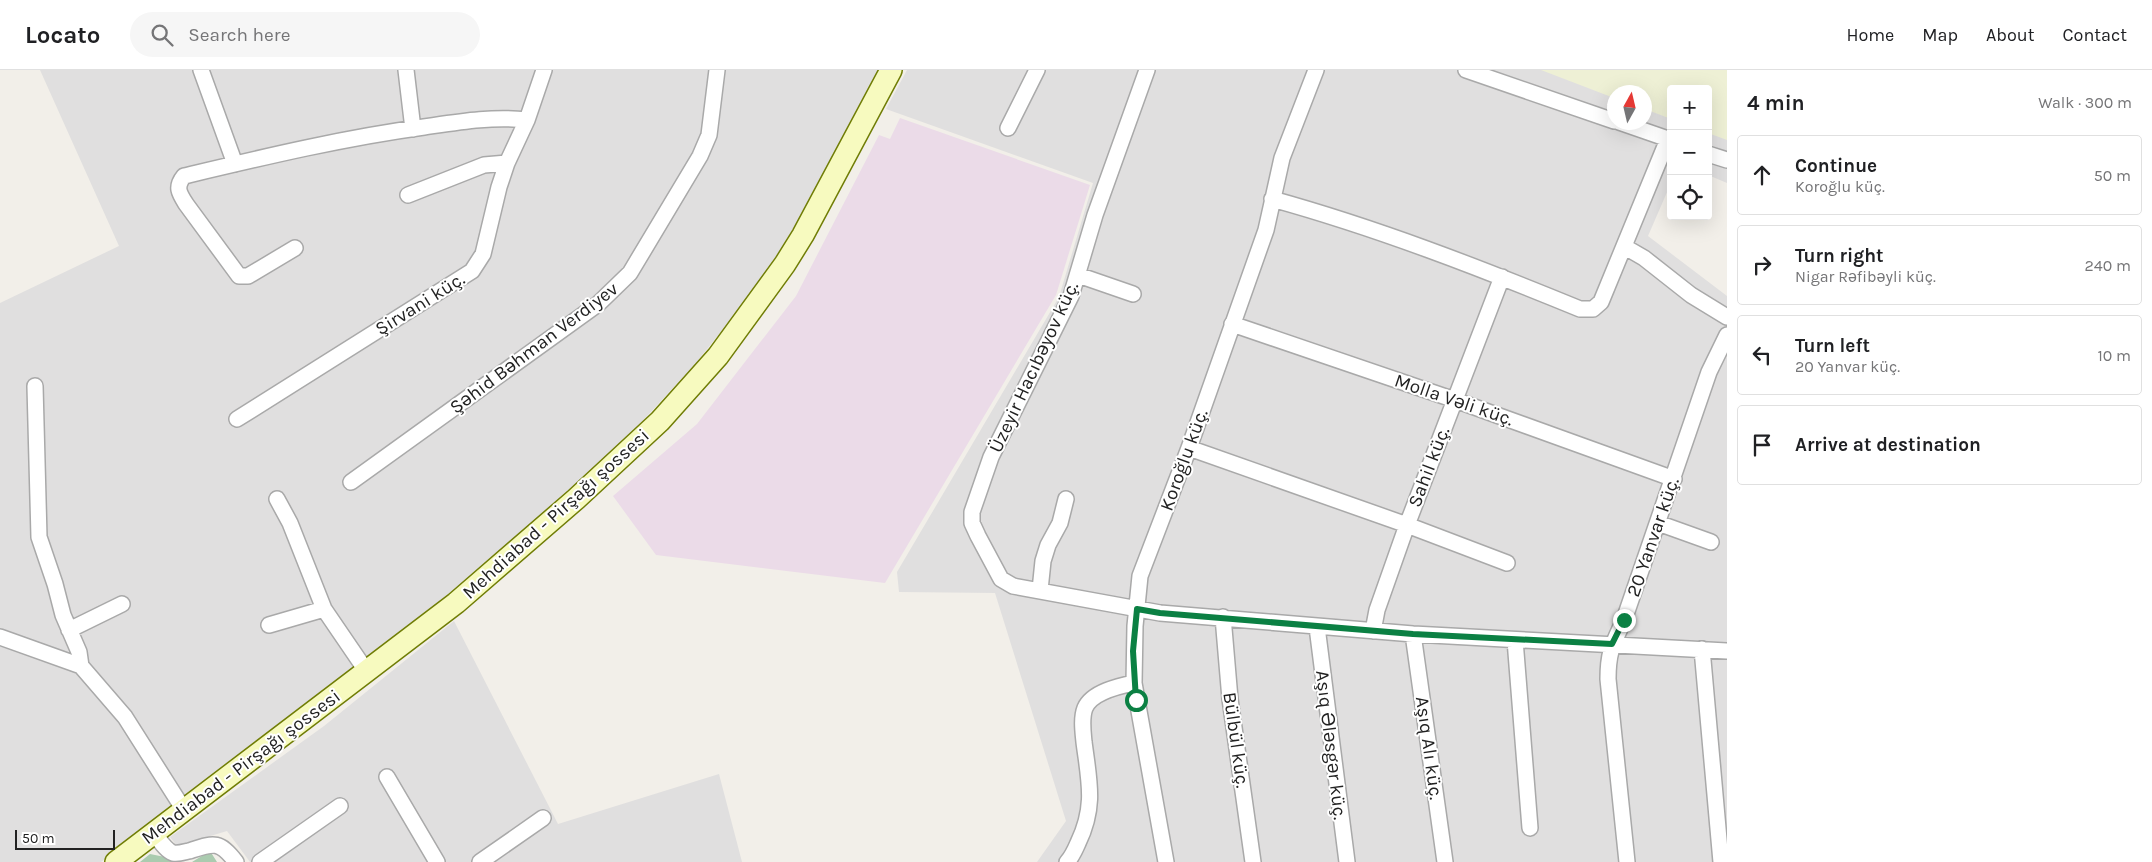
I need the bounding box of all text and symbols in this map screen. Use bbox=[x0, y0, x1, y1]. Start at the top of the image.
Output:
search box bbox=[130, 12, 480, 57]
text: Locato bbox=[25, 21, 100, 49]
icon: search bbox=[148, 21, 176, 49]
text: Search here bbox=[188, 24, 290, 46]
text: Home bbox=[1846, 24, 1894, 46]
text: Map bbox=[1922, 24, 1958, 46]
text: About bbox=[1986, 24, 2035, 46]
text: Contact bbox=[2063, 24, 2127, 46]
north arrow bbox=[1607, 85, 1652, 130]
map controls bbox=[1667, 85, 1712, 220]
button: + bbox=[1667, 85, 1712, 130]
text: 4 min bbox=[1747, 91, 1805, 115]
text: Walk · 300 m bbox=[2038, 93, 2132, 112]
button: − bbox=[1667, 130, 1712, 175]
text: Continue bbox=[1795, 155, 1877, 177]
icon: ahead bbox=[1748, 161, 1776, 189]
text: 50 m bbox=[2094, 166, 2131, 185]
button: locate bbox=[1667, 175, 1712, 220]
text: Koroğlu küç. bbox=[1795, 177, 1885, 196]
text: Turn right bbox=[1795, 245, 1884, 267]
icon: right bbox=[1748, 251, 1776, 279]
text: 240 m bbox=[2085, 256, 2131, 275]
text: Nigar Rəfibəyli küç. bbox=[1795, 267, 1936, 286]
street label: Şirvani küç. bbox=[371, 268, 469, 340]
street label: Şəhid Bəhman Verdiyev bbox=[446, 277, 623, 418]
street label: Üzeyir Hacıbəyov küç. bbox=[985, 278, 1083, 456]
text: Turn left bbox=[1795, 335, 1870, 357]
icon: left bbox=[1748, 341, 1776, 369]
text: 10 m bbox=[2097, 346, 2131, 365]
text: 20 Yanvar küç. bbox=[1795, 357, 1900, 376]
street label: Molla Vəli küç. bbox=[1392, 369, 1516, 431]
street label: Koroğlu küç. bbox=[1155, 406, 1213, 514]
street label: Mehdiabad - Pirşağı şossesi bbox=[458, 424, 654, 604]
street label: Sahil küç. bbox=[1404, 424, 1454, 510]
icon: arrive bbox=[1748, 431, 1776, 459]
text: Arrive at destination bbox=[1795, 434, 1981, 456]
street label: 20 Yanvar küç. bbox=[1622, 474, 1684, 600]
route end bbox=[1613, 609, 1636, 632]
street label: Aşıq Ələsgər küç. bbox=[1311, 669, 1351, 821]
street label: Mehdiabad - Pirşağı şossesi bbox=[137, 685, 345, 849]
route start bbox=[1125, 689, 1148, 712]
street label: Bülbül küç. bbox=[1218, 691, 1254, 789]
street label: Aşıq Alı küç. bbox=[1411, 695, 1447, 801]
scale bar bbox=[15, 827, 115, 850]
text: 50 m bbox=[22, 830, 55, 847]

